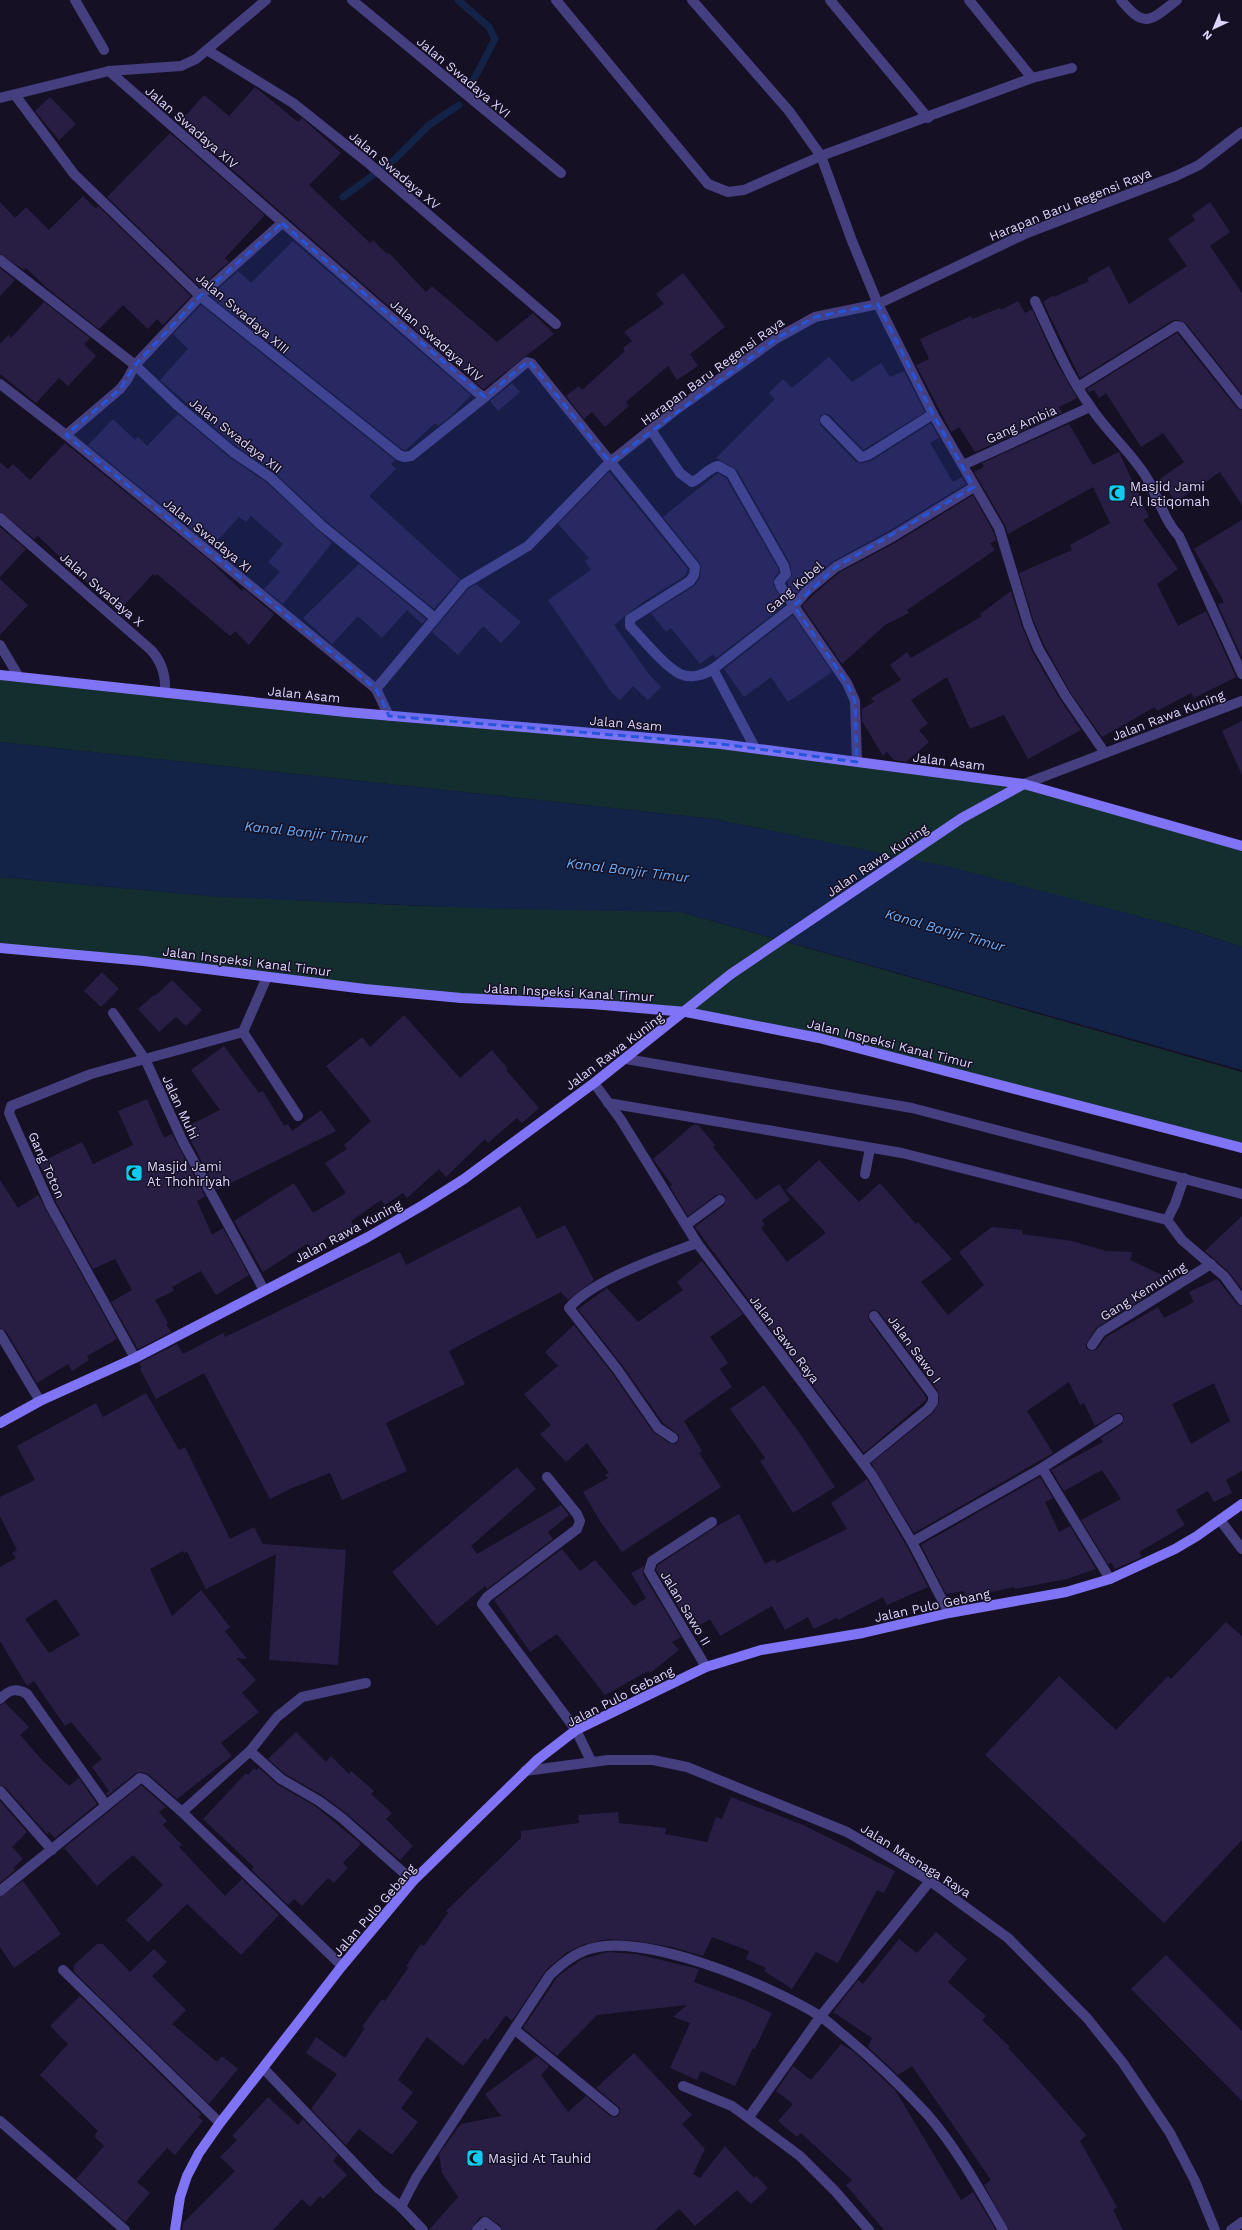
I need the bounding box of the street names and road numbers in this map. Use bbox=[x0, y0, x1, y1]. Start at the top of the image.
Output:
street label: Jalan Swadaya XVI bbox=[414, 34, 514, 121]
street label: Jalan Swadaya XIV bbox=[142, 83, 241, 172]
street label: Jalan Swadaya XV bbox=[346, 128, 444, 213]
street label: Harapan Baru Regensi Raya bbox=[987, 165, 1154, 244]
street label: Jalan Swadaya XIII bbox=[193, 270, 292, 357]
street label: Jalan Swadaya XIV bbox=[387, 296, 486, 385]
street label: Harapan Baru Regensi Raya bbox=[638, 314, 787, 428]
street label: Jalan Swadaya XII bbox=[186, 395, 285, 476]
street label: Gang Ambia bbox=[984, 402, 1059, 447]
street label: Jalan Swadaya XI bbox=[160, 495, 255, 576]
street label: Jalan Swadaya X bbox=[57, 549, 147, 630]
street label: Gang Kobel bbox=[762, 558, 826, 617]
street label: Jalan Asam bbox=[267, 683, 341, 706]
street label: Jalan Rawa Kuning bbox=[1110, 687, 1227, 744]
street label: Jalan Asam bbox=[589, 713, 663, 734]
street label: Jalan Asam bbox=[912, 750, 986, 773]
street label: Jalan Rawa Kuning bbox=[824, 821, 931, 900]
street label: Jalan Inspeksi Kanal Timur bbox=[162, 944, 332, 979]
street label: Jalan Inspeksi Kanal Timur bbox=[484, 981, 654, 1004]
street label: Jalan Rawa Kuning bbox=[562, 1010, 666, 1093]
street label: Jalan Inspeksi Kanal Timur bbox=[806, 1016, 974, 1071]
street label: Jalan Muhi bbox=[159, 1073, 202, 1142]
street label: Gang Toton bbox=[25, 1130, 68, 1201]
street label: Jalan Rawa Kuning bbox=[292, 1197, 404, 1266]
street label: Gang Kemuning bbox=[1098, 1259, 1189, 1324]
street label: Jalan Sawo Raya bbox=[747, 1292, 823, 1387]
street label: Jalan Sawo I bbox=[885, 1312, 944, 1386]
street label: Jalan Sawo II bbox=[657, 1568, 714, 1648]
street label: Jalan Pulo Gebang bbox=[873, 1586, 991, 1625]
street label: Jalan Pulo Gebang bbox=[564, 1663, 676, 1730]
street label: Jalan Masnaga Raya bbox=[858, 1820, 974, 1901]
street label: Jalan Pulo Gebang bbox=[330, 1861, 419, 1960]

